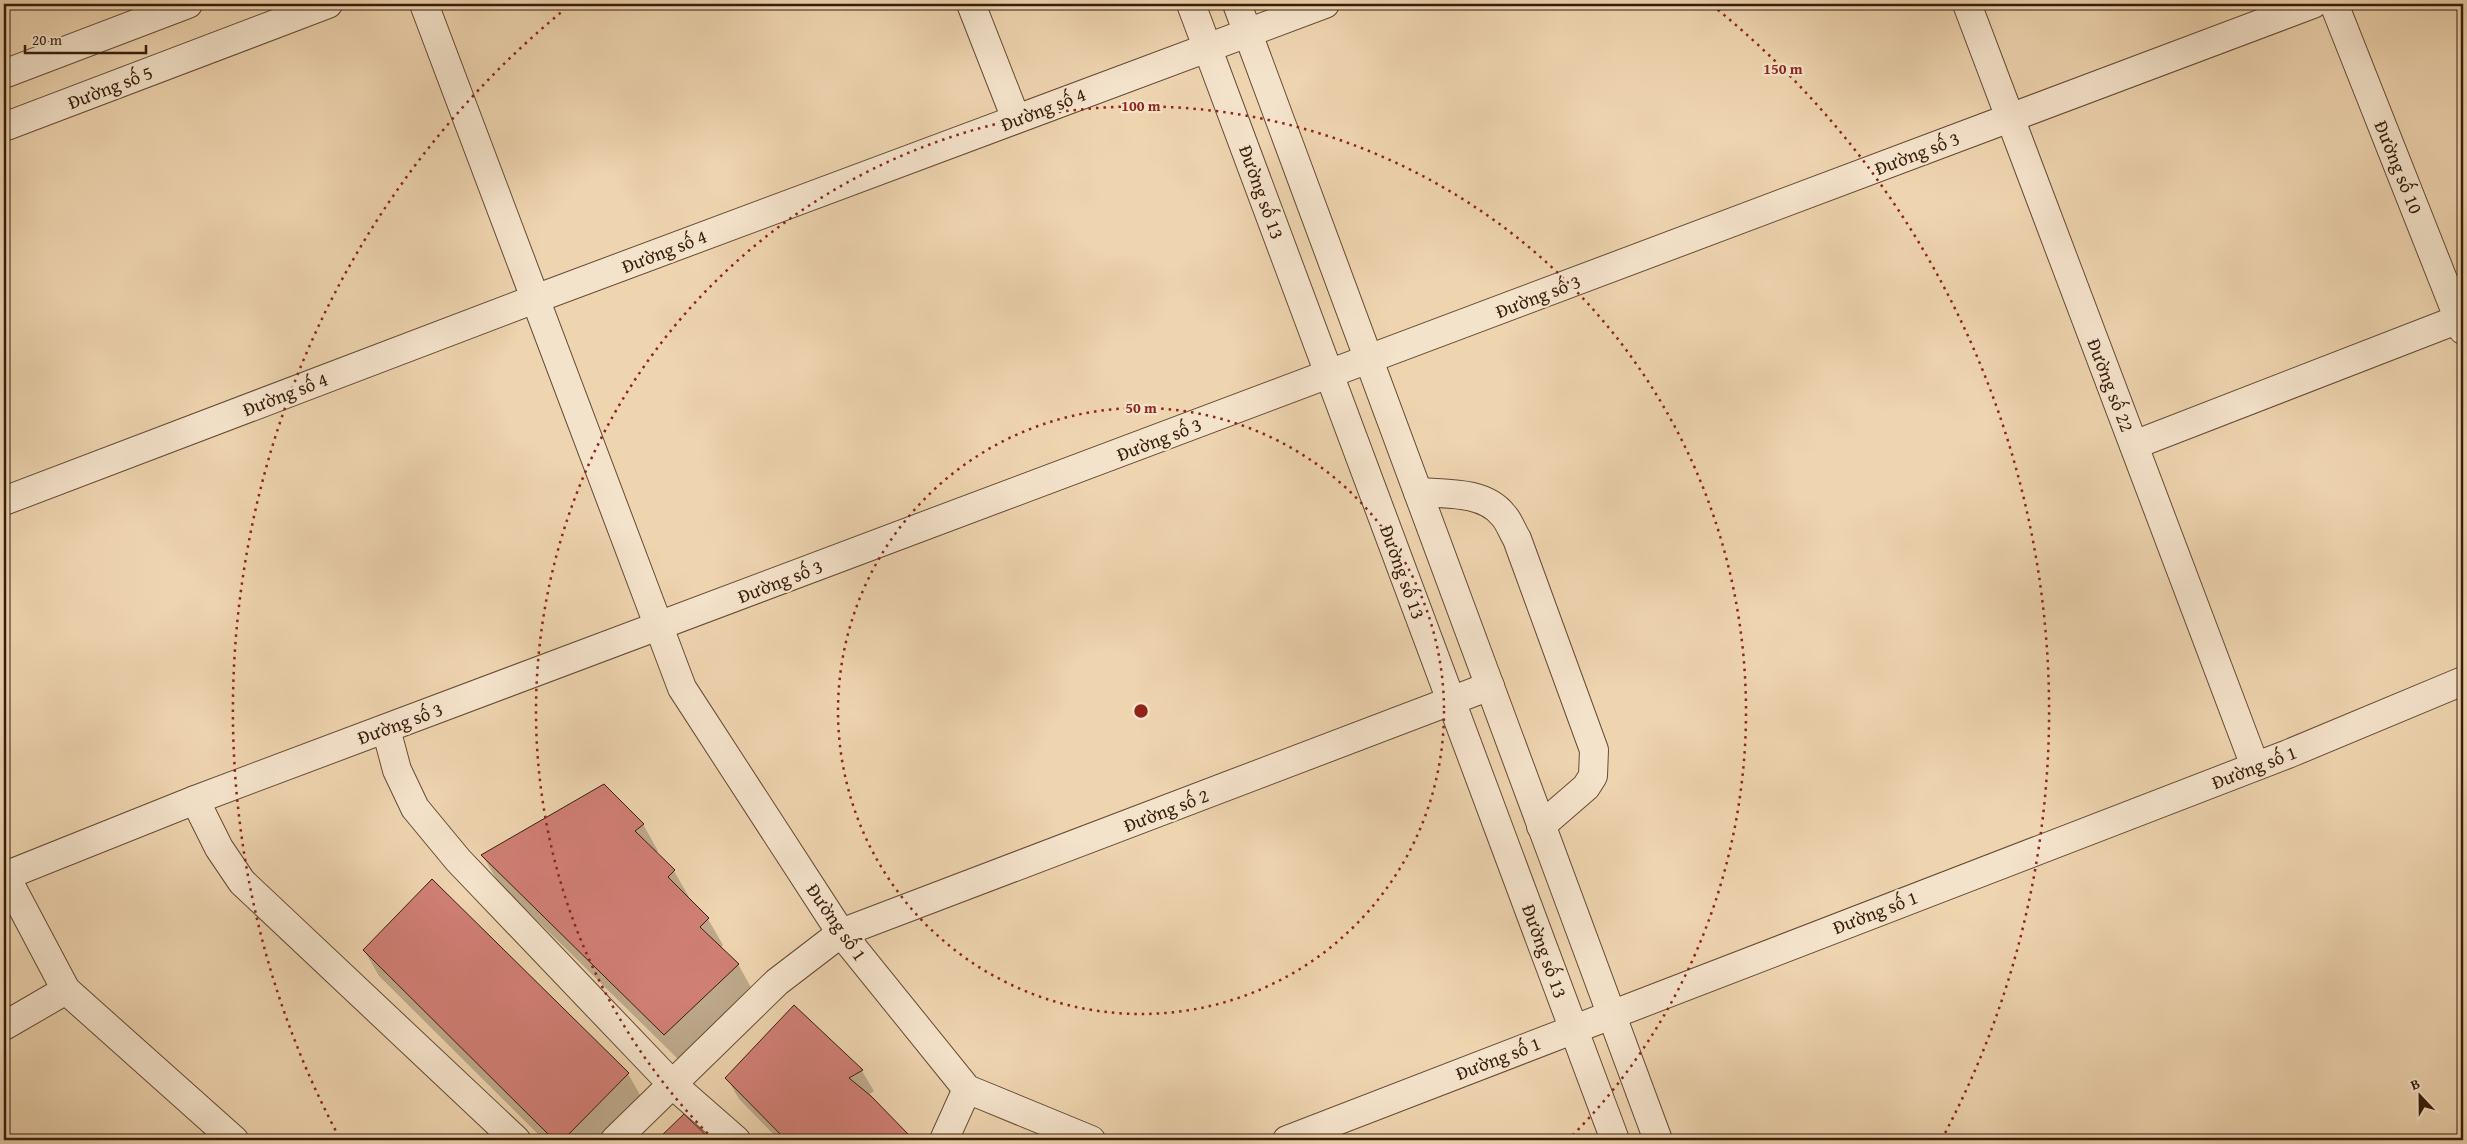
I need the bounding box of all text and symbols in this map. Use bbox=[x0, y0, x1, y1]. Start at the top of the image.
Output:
scale bar bbox=[25, 22, 146, 54]
text: 20 m bbox=[32, 29, 63, 50]
street label: Đường số 5 bbox=[63, 58, 157, 116]
text: 150 m bbox=[1763, 58, 1803, 79]
street label: Đường số 4 bbox=[996, 80, 1090, 138]
text: 100 m bbox=[1121, 95, 1161, 116]
street label: Đường số 10 bbox=[2368, 116, 2430, 218]
street label: Đường số 3 bbox=[1870, 124, 1964, 182]
street label: Đường số 13 bbox=[1232, 141, 1292, 243]
street label: Đường số 4 bbox=[617, 222, 711, 280]
street label: Đường số 3 bbox=[1491, 267, 1585, 325]
street label: Đường số 22 bbox=[2080, 334, 2142, 436]
street label: Đường số 4 bbox=[238, 365, 332, 423]
text: 50 m bbox=[1125, 397, 1157, 418]
street label: Đường số 3 bbox=[1112, 410, 1206, 468]
street label: Đường số 13 bbox=[1373, 521, 1433, 623]
street label: Đường số 3 bbox=[733, 552, 827, 610]
street label: Đường số 3 bbox=[353, 695, 447, 751]
centre of rings bbox=[1132, 702, 1150, 720]
street label: Đường số 1 bbox=[2207, 738, 2301, 796]
street label: Đường số 2 bbox=[1119, 781, 1213, 839]
street label: Đường số 1 bbox=[800, 878, 874, 966]
street label: Đường số 1 bbox=[1828, 883, 1922, 941]
street label: Đường số 13 bbox=[1515, 900, 1575, 1002]
street label: Đường số 1 bbox=[1451, 1029, 1545, 1087]
north arrow bbox=[2394, 1072, 2444, 1122]
text: B bbox=[2407, 1073, 2423, 1095]

